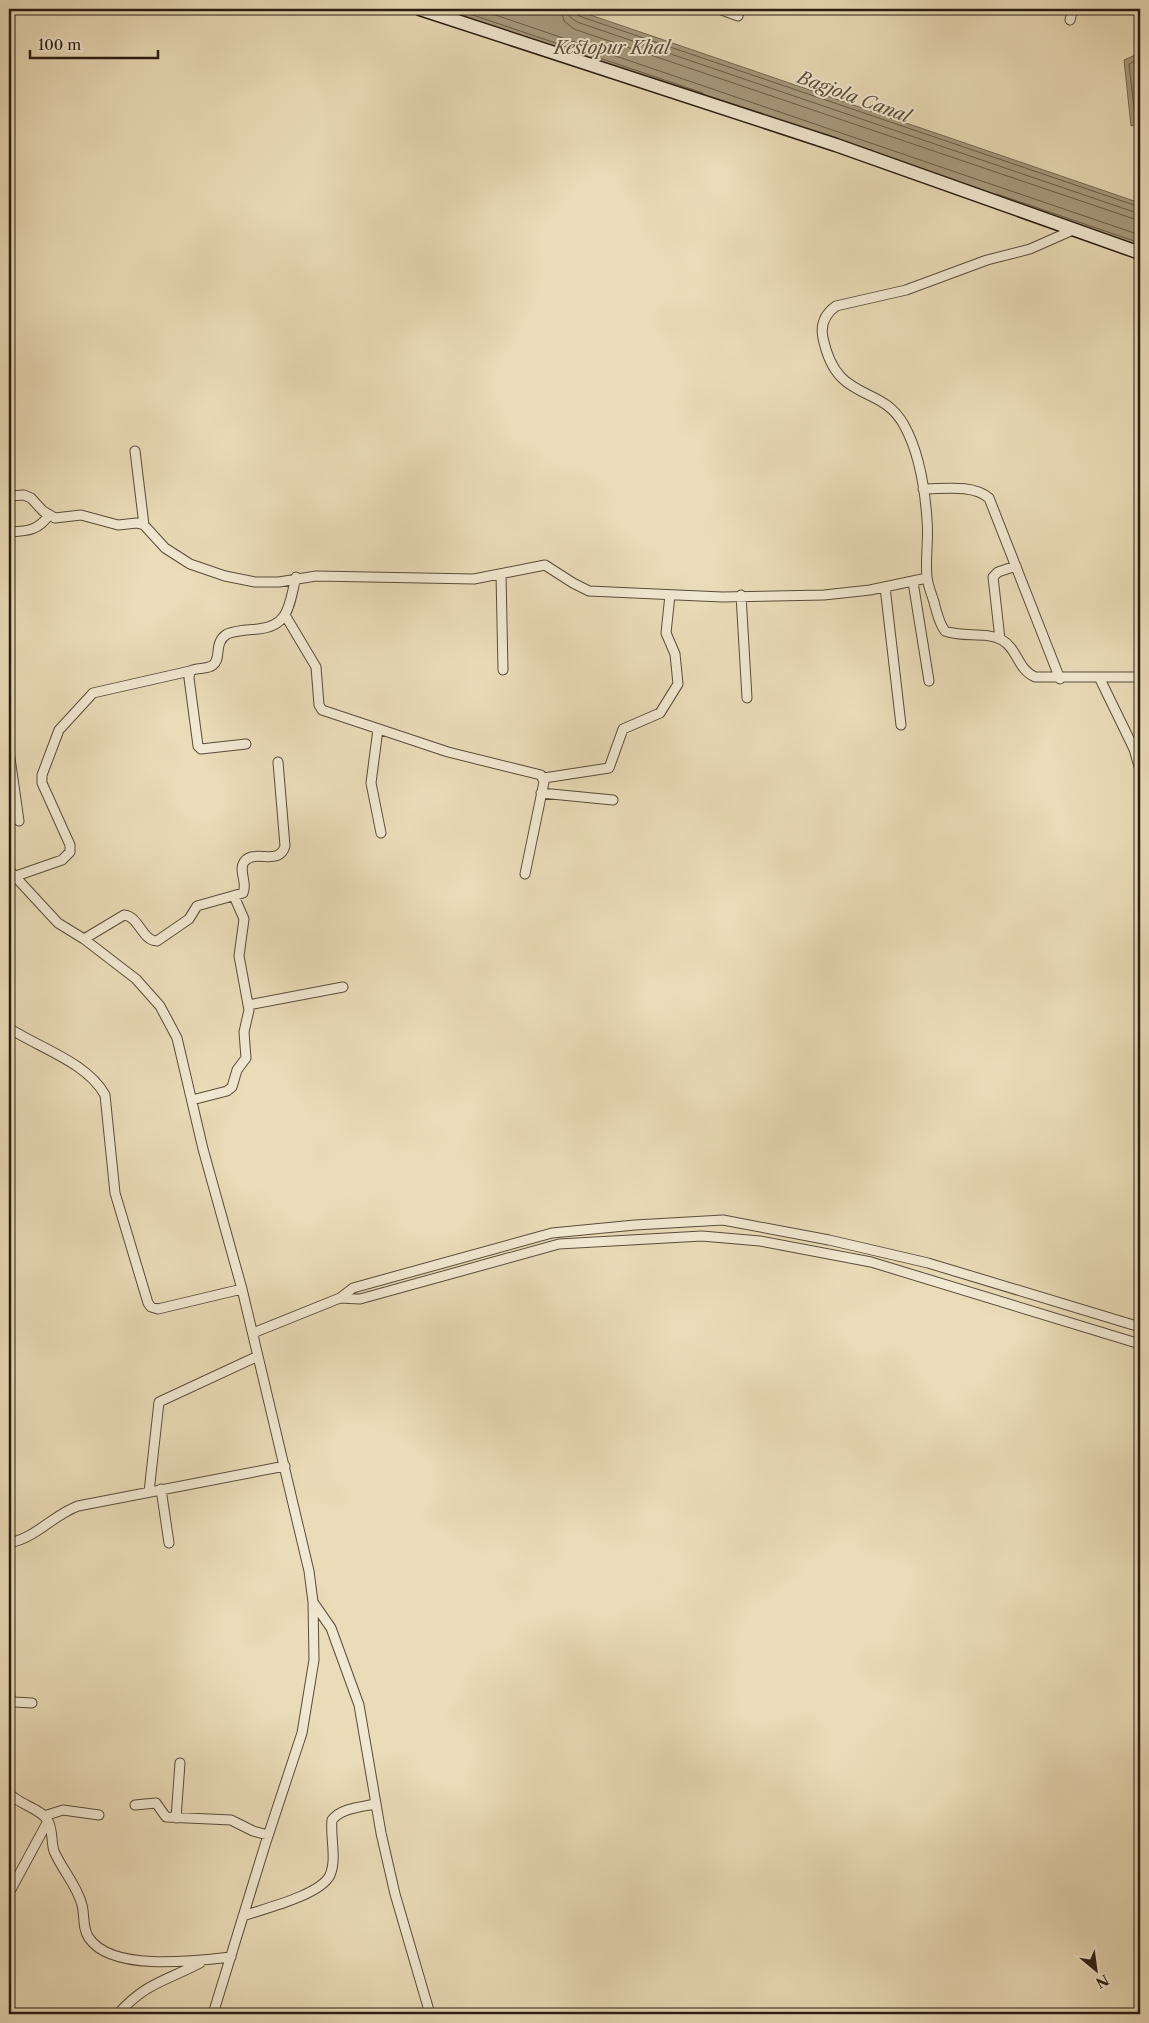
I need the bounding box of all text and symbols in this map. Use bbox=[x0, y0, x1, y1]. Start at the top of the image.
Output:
scale bar bbox=[30, 28, 158, 60]
text: 100 m bbox=[38, 35, 81, 54]
water label: Kestopur Khal bbox=[552, 37, 672, 59]
water label: Bagjola Canal bbox=[793, 66, 916, 128]
north arrow bbox=[1072, 1946, 1122, 1996]
text: N bbox=[1093, 1971, 1112, 1992]

